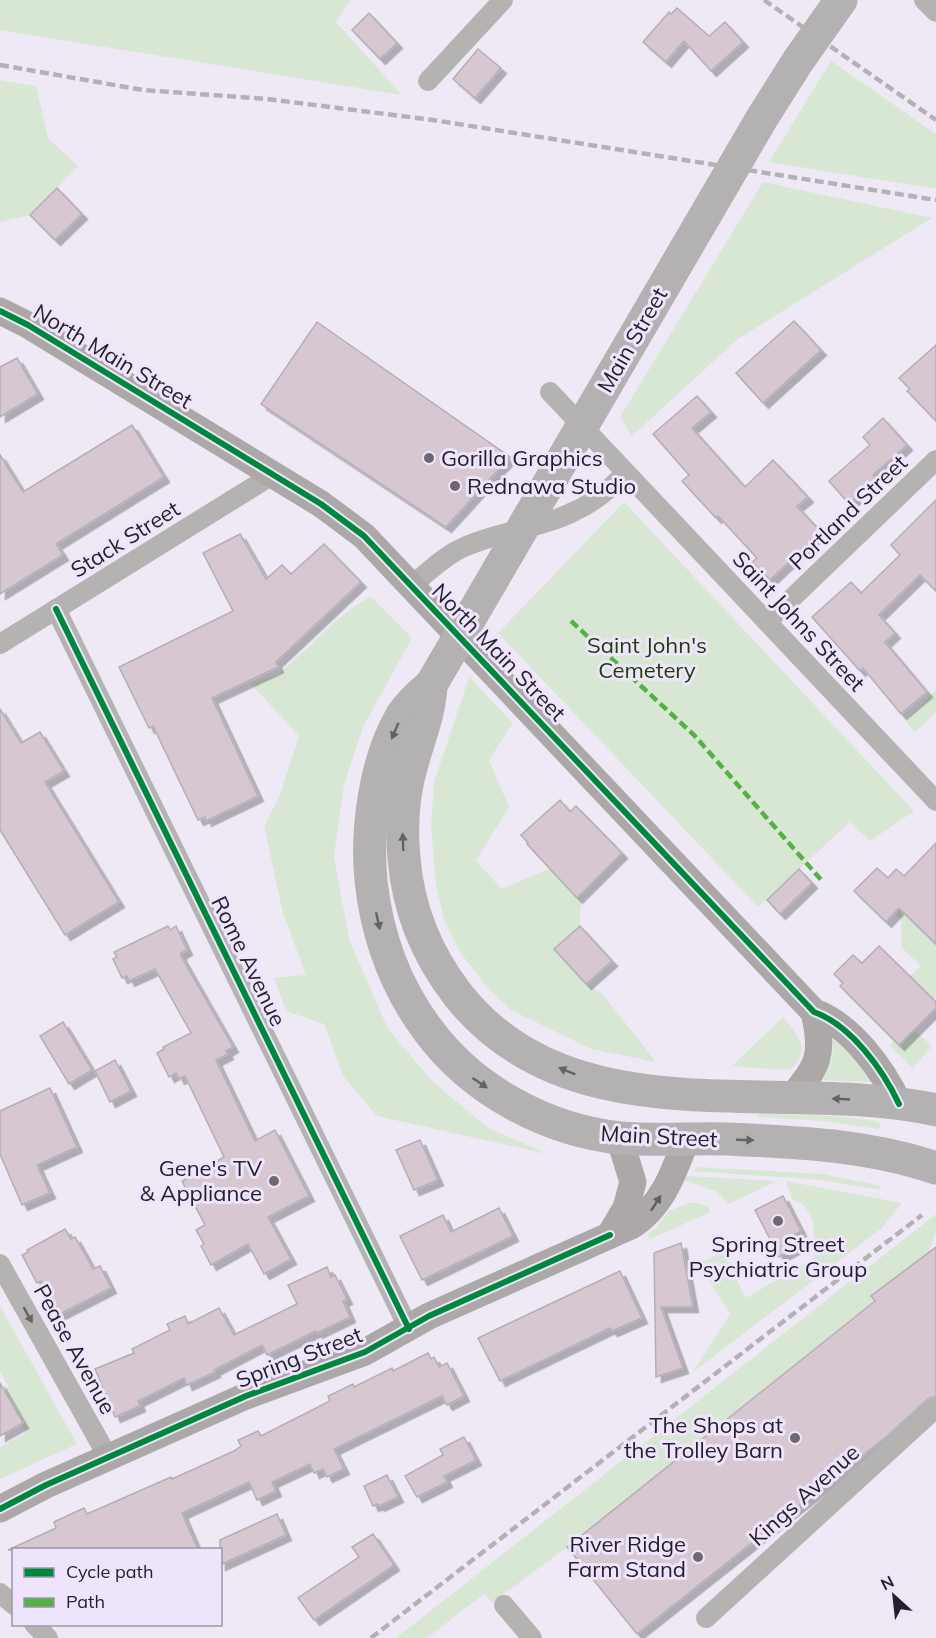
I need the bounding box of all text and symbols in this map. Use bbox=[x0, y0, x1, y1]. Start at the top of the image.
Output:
street label: Main Street bbox=[591, 282, 673, 398]
street label: North Main Street bbox=[28, 297, 198, 415]
place label: Gorilla Graphics bbox=[441, 444, 603, 472]
street label: Portland Street bbox=[783, 448, 913, 575]
marker: Gorilla Graphics bbox=[422, 451, 436, 465]
place label: Rednawa Studio bbox=[467, 472, 636, 500]
marker: Rednawa Studio bbox=[448, 479, 462, 493]
street label: Stack Street bbox=[65, 494, 185, 584]
street label: Saint Johns Street bbox=[727, 545, 871, 697]
street label: North Main Street bbox=[426, 577, 572, 727]
park label: Saint John's Cemetery bbox=[587, 631, 707, 684]
one-way arrow bbox=[390, 722, 400, 740]
one-way arrow bbox=[398, 832, 408, 851]
street label: Rome Avenue bbox=[205, 891, 293, 1031]
one-way arrow bbox=[373, 912, 383, 931]
one-way arrow bbox=[558, 1066, 576, 1075]
one-way arrow bbox=[471, 1077, 488, 1088]
one-way arrow bbox=[832, 1095, 851, 1104]
street label: Main Street bbox=[600, 1119, 718, 1153]
one-way arrow bbox=[735, 1135, 754, 1145]
place label: Gene's TV & Appliance bbox=[140, 1154, 263, 1207]
marker: Gene's TV & Appliance bbox=[267, 1174, 281, 1188]
one-way arrow bbox=[651, 1194, 662, 1211]
marker: Spring Street Psychiatric Group bbox=[771, 1214, 785, 1228]
place label: Spring Street Psychiatric Group bbox=[689, 1230, 867, 1283]
street label: Pease Avenue bbox=[28, 1279, 122, 1419]
one-way arrow bbox=[23, 1307, 34, 1323]
street label: Spring Street bbox=[232, 1320, 366, 1394]
place label: The Shops at the Trolley Barn bbox=[624, 1411, 783, 1464]
marker: The Shops at the Trolley Barn bbox=[788, 1431, 802, 1445]
street label: Kings Avenue bbox=[743, 1438, 865, 1552]
place label: River Ridge Farm Stand bbox=[567, 1530, 686, 1583]
legend bbox=[12, 1548, 222, 1626]
marker: River Ridge Farm Stand bbox=[691, 1550, 705, 1564]
text: Cycle path bbox=[66, 1560, 153, 1583]
north arrow bbox=[864, 1566, 924, 1626]
text: N bbox=[877, 1571, 897, 1594]
text: Path bbox=[66, 1590, 105, 1613]

